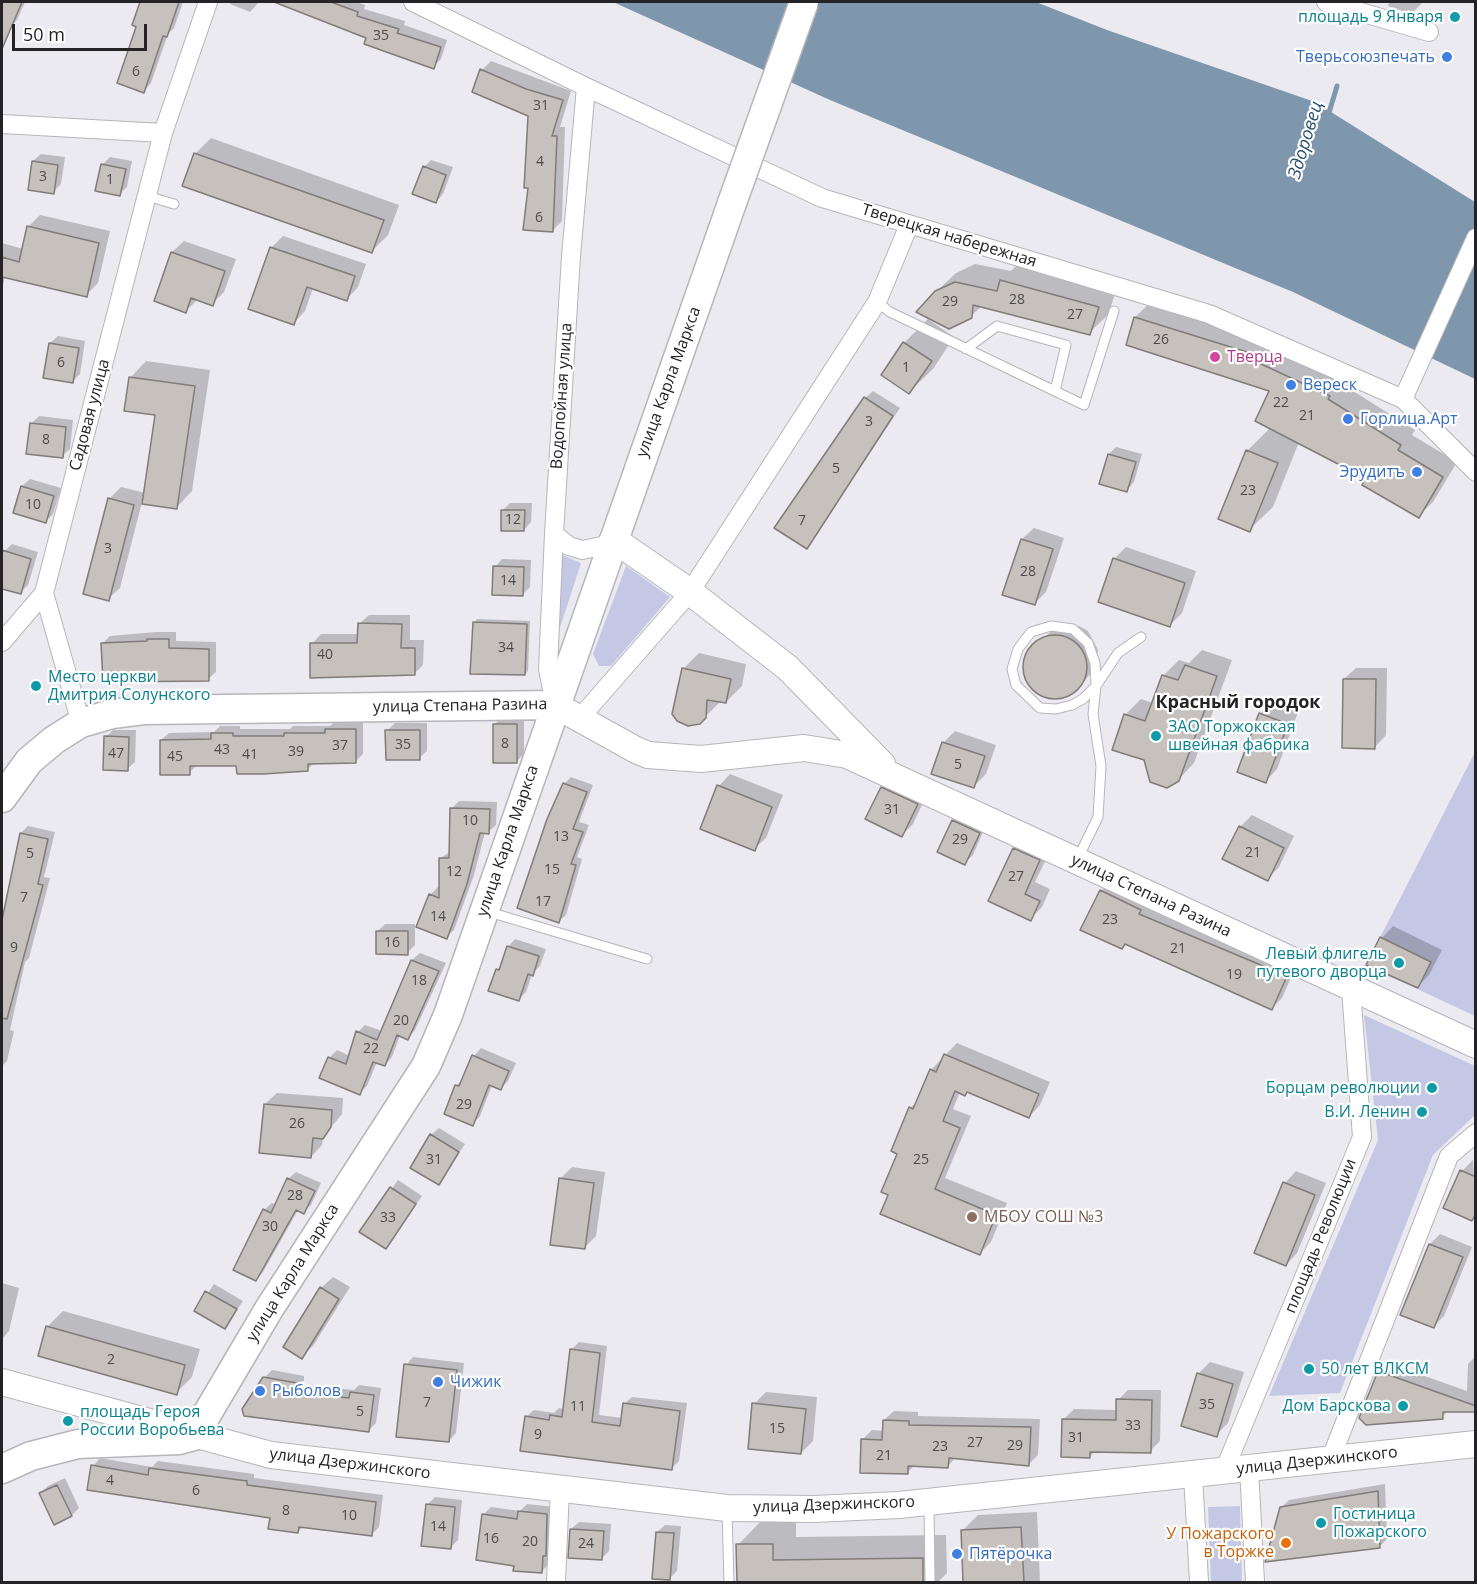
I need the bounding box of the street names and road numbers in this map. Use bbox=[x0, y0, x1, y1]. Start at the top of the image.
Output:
street label: Тверецкая набережная bbox=[859, 200, 1039, 272]
street label: улица Карла Маркса bbox=[633, 304, 705, 460]
street label: Водопойная улица bbox=[547, 322, 577, 470]
street label: Садовая улица bbox=[66, 357, 114, 473]
street label: улица Степана Разина bbox=[373, 695, 547, 717]
street label: улица Карла Маркса bbox=[473, 763, 543, 919]
street label: улица Степана Разина bbox=[1068, 850, 1234, 942]
street label: площадь Революции bbox=[1281, 1156, 1361, 1316]
street label: улица Карла Маркса bbox=[243, 1201, 343, 1345]
street label: улица Дзержинского bbox=[1235, 1443, 1399, 1479]
street label: улица Дзержинского bbox=[268, 1445, 432, 1483]
street label: улица Дзержинского bbox=[753, 1493, 915, 1517]

